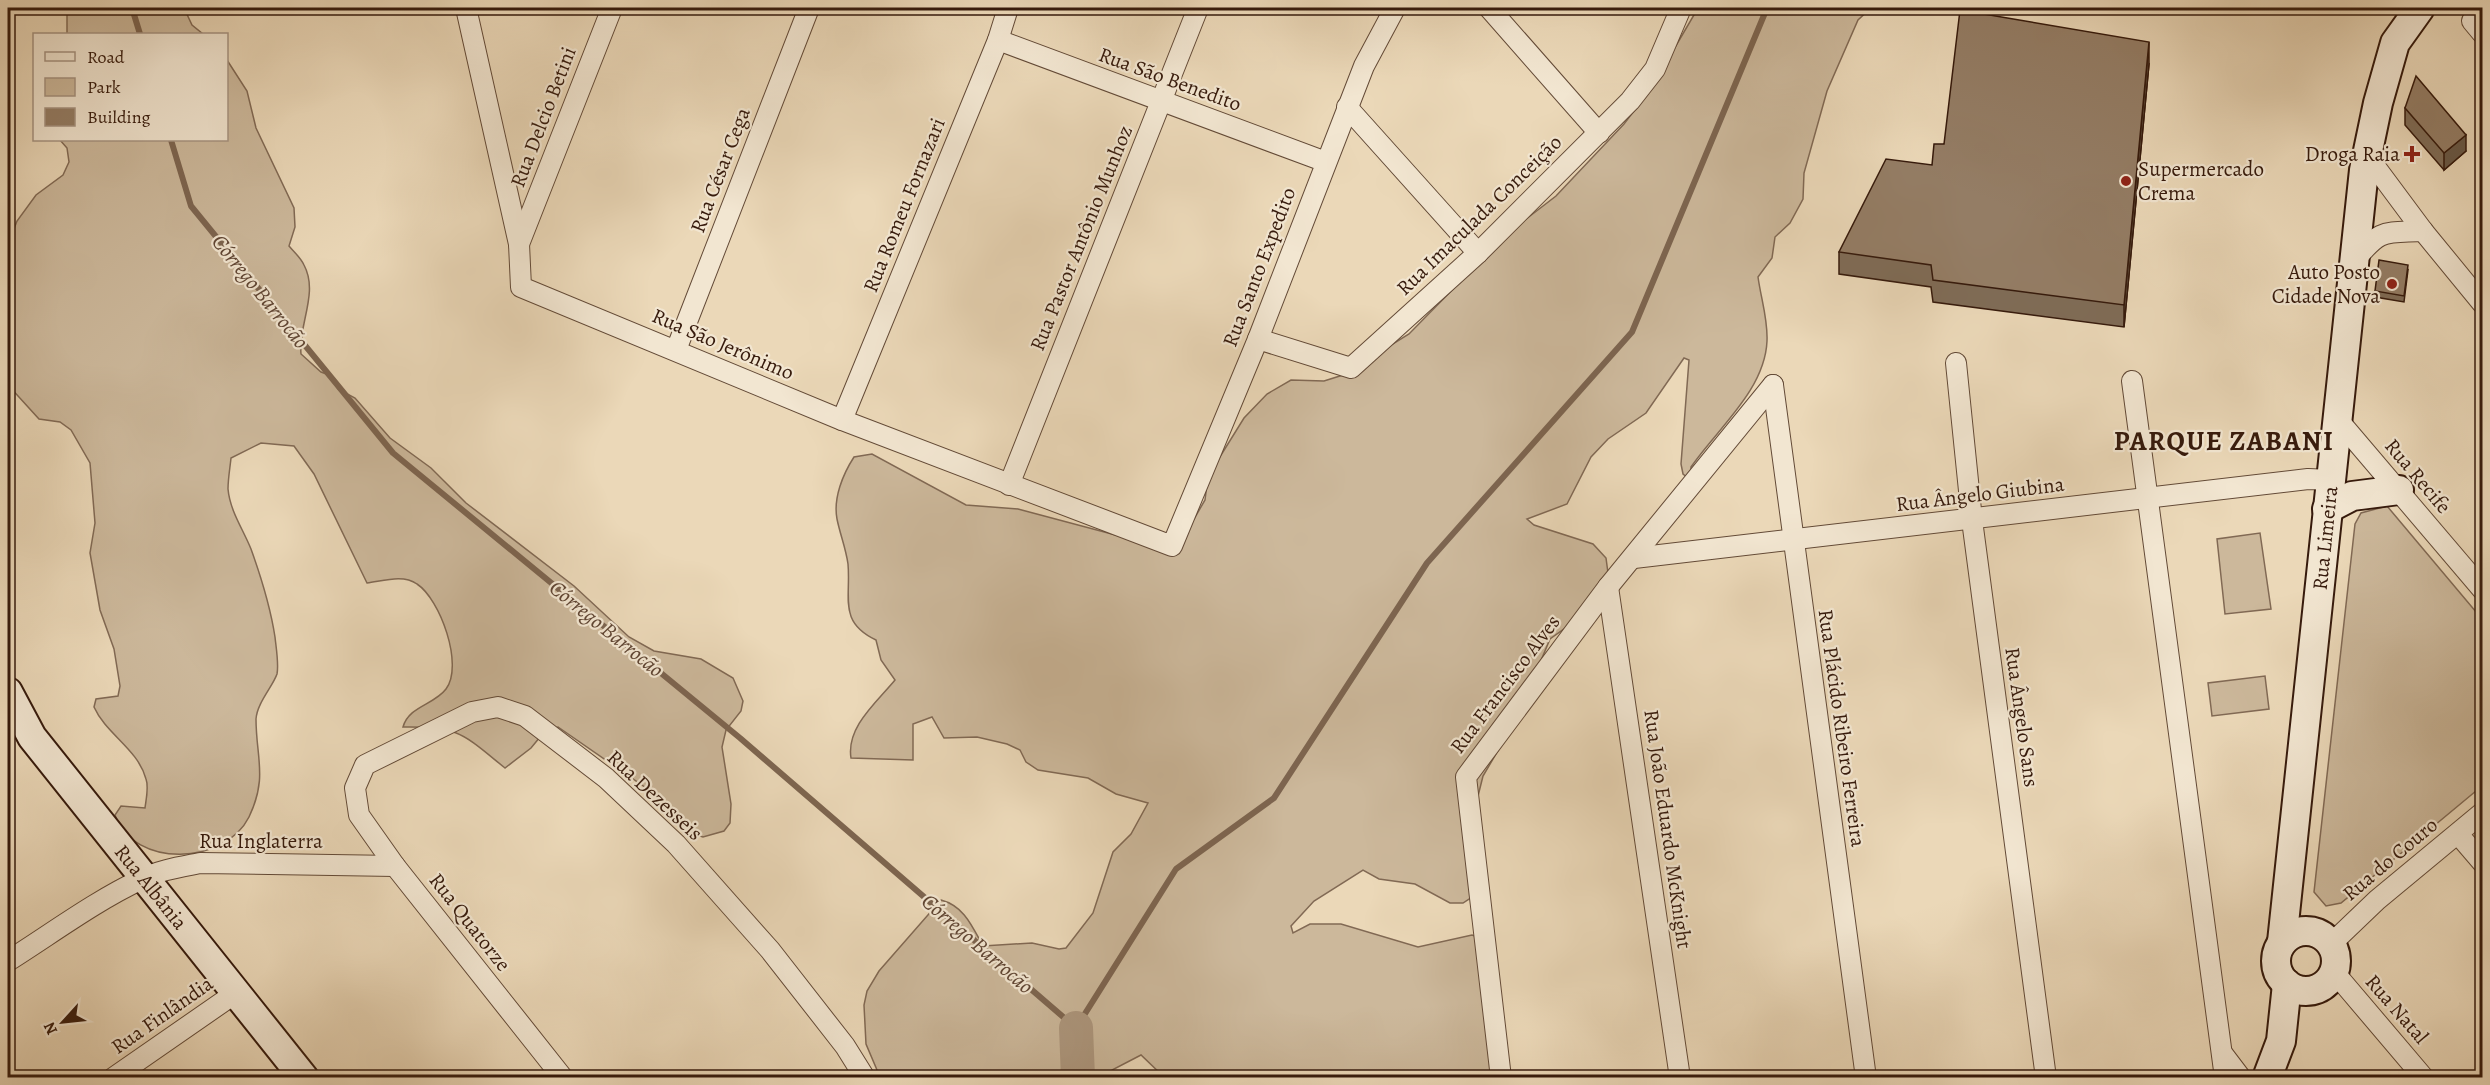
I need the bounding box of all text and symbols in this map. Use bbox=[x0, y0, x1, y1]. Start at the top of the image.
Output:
legend bbox=[33, 33, 228, 141]
street label: Rua São Benedito bbox=[1095, 40, 1245, 118]
street label: Rua Delcio Betini bbox=[503, 43, 583, 191]
text: Road bbox=[87, 45, 125, 69]
text: Park bbox=[87, 75, 121, 99]
street label: Rua César Cega bbox=[683, 103, 757, 237]
text: Building bbox=[87, 105, 151, 129]
street label: Rua Romeu Fornazari bbox=[856, 114, 952, 296]
street label: Rua Pastor Antônio Munhoz bbox=[1023, 121, 1139, 355]
street label: Rua Imaculada Conceição bbox=[1390, 128, 1568, 302]
place label: Droga Raia bbox=[2305, 140, 2400, 168]
marker: Droga Raia bbox=[2405, 147, 2419, 161]
place label: Supermercado Crema bbox=[2138, 155, 2264, 207]
marker: Supermercado Crema bbox=[2119, 174, 2133, 188]
street label: Rua Santo Expedito bbox=[1216, 183, 1302, 351]
water label: Córrego Barrocão bbox=[205, 228, 316, 355]
place label: Auto Posto Cidade Nova bbox=[2272, 258, 2380, 310]
marker: Auto Posto Cidade Nova bbox=[2385, 277, 2399, 291]
street label: Rua São Jerônimo bbox=[648, 301, 798, 387]
district label: PARQUE ZABANI bbox=[2114, 423, 2334, 459]
street label: Rua Recife bbox=[2378, 433, 2458, 519]
street label: Rua Ângelo Giubina bbox=[1894, 470, 2066, 518]
street label: Rua Limeira bbox=[2306, 484, 2344, 591]
water label: Córrego Barrocão bbox=[543, 573, 670, 684]
street label: Rua Plácido Ribeiro Ferreira bbox=[1811, 607, 1873, 849]
street label: Rua Francisco Alves bbox=[1443, 609, 1567, 759]
street label: Rua Ângelo Sans bbox=[1998, 645, 2046, 789]
street label: Rua João Eduardo McKnight bbox=[1637, 708, 1699, 951]
street label: Rua Dezesseis bbox=[601, 743, 709, 847]
street label: Rua do Couro bbox=[2336, 811, 2444, 907]
street label: Rua Inglaterra bbox=[199, 827, 323, 855]
street label: Rua Albânia bbox=[108, 838, 194, 936]
street label: Rua Quatorze bbox=[423, 867, 517, 977]
water label: Córrego Barrocão bbox=[915, 887, 1040, 1001]
street label: Rua Natal bbox=[2359, 968, 2435, 1050]
street label: Rua Finlândia bbox=[105, 969, 219, 1061]
north arrow bbox=[33, 992, 93, 1052]
text: N bbox=[38, 1018, 63, 1039]

